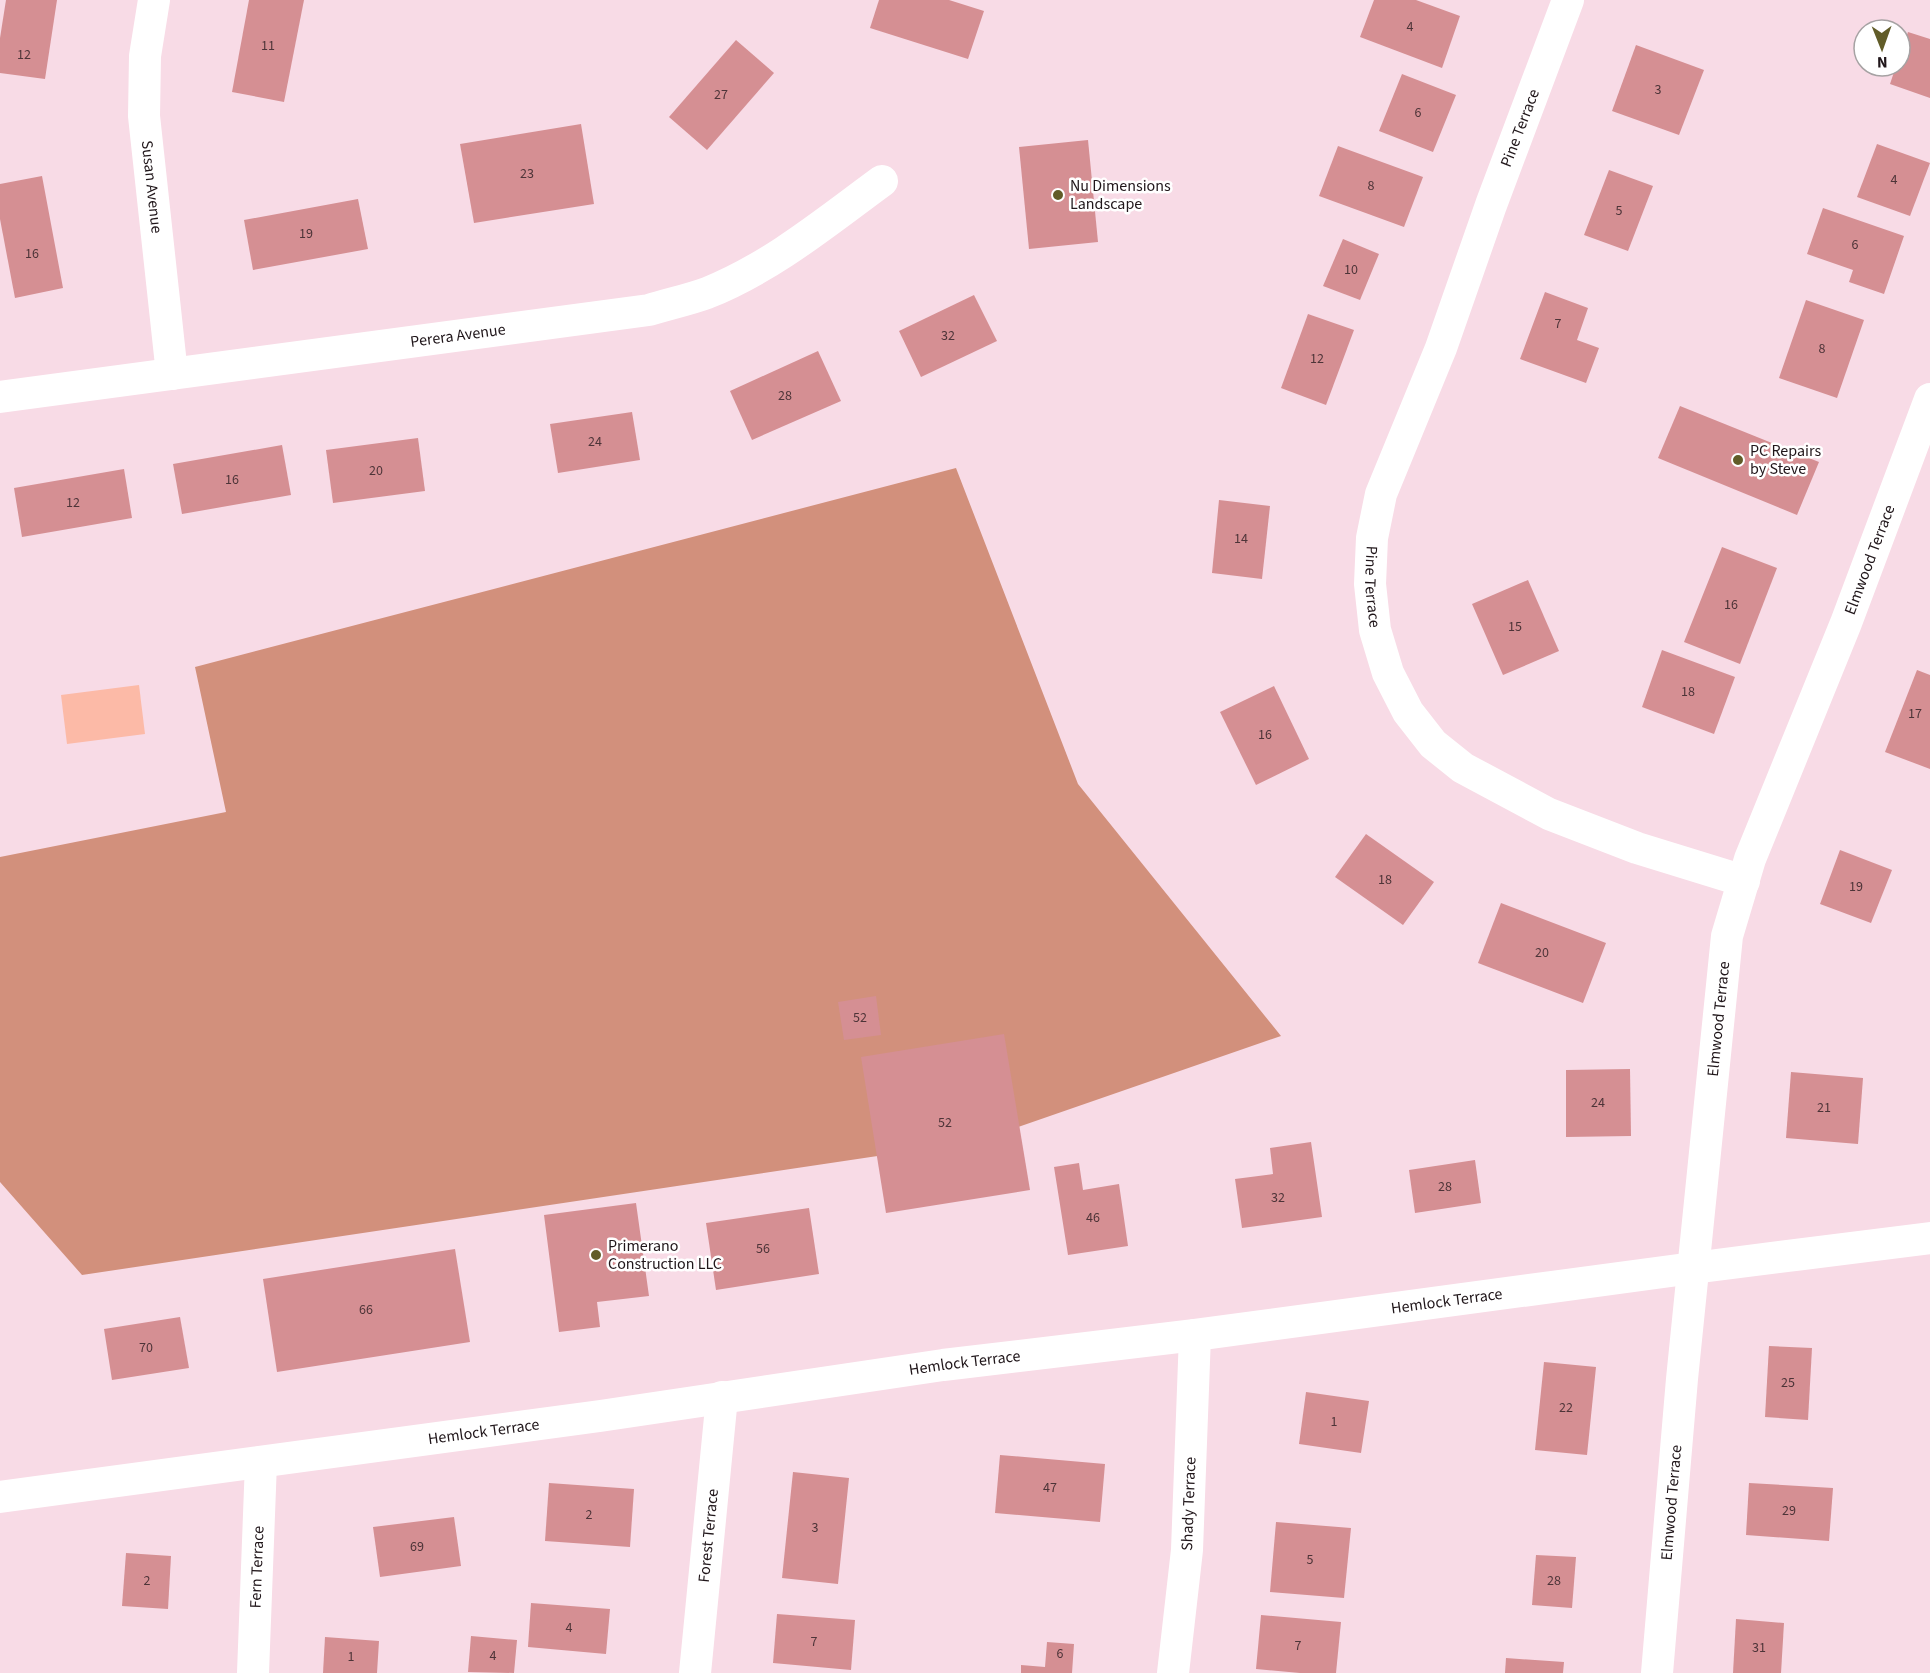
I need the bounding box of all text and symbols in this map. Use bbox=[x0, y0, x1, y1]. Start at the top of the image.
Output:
house number: 4 bbox=[1407, 17, 1414, 37]
north arrow bbox=[1852, 18, 1912, 78]
house number: 11 bbox=[261, 36, 275, 56]
house number: 12 bbox=[17, 45, 31, 65]
text: N bbox=[1877, 51, 1888, 73]
house number: 3 bbox=[1655, 80, 1662, 100]
house number: 27 bbox=[714, 85, 728, 105]
street label: Pine Terrace bbox=[1495, 86, 1545, 170]
house number: 6 bbox=[1415, 103, 1422, 123]
street label: Susan Avenue bbox=[136, 139, 168, 235]
house number: 23 bbox=[520, 164, 534, 184]
house number: 4 bbox=[1891, 170, 1898, 190]
place label: Nu Dimensions Landscape bbox=[1070, 175, 1171, 215]
house number: 8 bbox=[1368, 176, 1375, 196]
marker: Nu Dimensions Landscape bbox=[1051, 188, 1065, 202]
house number: 5 bbox=[1616, 201, 1623, 221]
house number: 19 bbox=[299, 224, 313, 244]
house number: 6 bbox=[1852, 235, 1859, 255]
house number: 16 bbox=[25, 244, 39, 264]
house number: 10 bbox=[1344, 260, 1358, 280]
house number: 7 bbox=[1555, 314, 1562, 334]
street label: Perera Avenue bbox=[409, 318, 507, 353]
house number: 32 bbox=[941, 326, 955, 346]
house number: 8 bbox=[1819, 339, 1826, 359]
house number: 12 bbox=[1310, 349, 1324, 369]
house number: 28 bbox=[778, 386, 792, 406]
house number: 24 bbox=[588, 432, 602, 452]
place label: PC Repairs by Steve bbox=[1750, 440, 1821, 480]
marker: PC Repairs by Steve bbox=[1731, 453, 1745, 467]
house number: 20 bbox=[369, 461, 383, 481]
house number: 16 bbox=[225, 470, 239, 490]
house number: 12 bbox=[66, 493, 80, 513]
street label: Elmwood Terrace bbox=[1839, 502, 1900, 618]
house number: 14 bbox=[1234, 529, 1248, 549]
street label: Pine Terrace bbox=[1359, 545, 1386, 629]
house number: 16 bbox=[1724, 595, 1738, 615]
house number: 15 bbox=[1508, 617, 1522, 637]
house number: 18 bbox=[1681, 682, 1695, 702]
house number: 17 bbox=[1908, 704, 1922, 724]
house number: 16 bbox=[1258, 725, 1272, 745]
house number: 18 bbox=[1378, 870, 1392, 890]
house number: 19 bbox=[1849, 877, 1863, 897]
house number: 20 bbox=[1535, 943, 1549, 963]
street label: Elmwood Terrace bbox=[1702, 960, 1735, 1078]
house number: 52 bbox=[853, 1008, 867, 1028]
house number: 24 bbox=[1591, 1093, 1605, 1113]
house number: 21 bbox=[1817, 1098, 1831, 1118]
house number: 52 bbox=[938, 1113, 952, 1133]
house number: 28 bbox=[1438, 1177, 1452, 1197]
house number: 32 bbox=[1271, 1188, 1285, 1208]
house number: 46 bbox=[1086, 1208, 1100, 1228]
place label: Primerano Construction LLC bbox=[608, 1235, 722, 1275]
house number: 56 bbox=[756, 1239, 770, 1259]
marker: Primerano Construction LLC bbox=[589, 1248, 603, 1262]
street label: Hemlock Terrace bbox=[1390, 1283, 1504, 1320]
house number: 66 bbox=[359, 1300, 373, 1320]
house number: 70 bbox=[139, 1338, 153, 1358]
street label: Hemlock Terrace bbox=[908, 1345, 1022, 1381]
house number: 25 bbox=[1781, 1373, 1795, 1393]
house number: 22 bbox=[1559, 1398, 1573, 1418]
house number: 1 bbox=[1331, 1412, 1338, 1432]
street label: Hemlock Terrace bbox=[427, 1413, 541, 1450]
street label: Elmwood Terrace bbox=[1656, 1444, 1687, 1561]
street label: Shady Terrace bbox=[1176, 1456, 1201, 1551]
house number: 47 bbox=[1043, 1478, 1057, 1498]
street label: Forest Terrace bbox=[693, 1488, 724, 1583]
house number: 29 bbox=[1782, 1501, 1796, 1521]
house number: 2 bbox=[586, 1505, 593, 1525]
house number: 3 bbox=[812, 1518, 819, 1538]
street label: Fern Terrace bbox=[244, 1525, 270, 1609]
house number: 69 bbox=[410, 1537, 424, 1557]
house number: 5 bbox=[1307, 1550, 1314, 1570]
house number: 2 bbox=[144, 1571, 151, 1591]
house number: 28 bbox=[1547, 1571, 1561, 1591]
house number: 4 bbox=[566, 1618, 573, 1638]
house number: 7 bbox=[811, 1632, 818, 1652]
house number: 7 bbox=[1295, 1636, 1302, 1656]
house number: 31 bbox=[1752, 1638, 1766, 1658]
house number: 6 bbox=[1057, 1644, 1064, 1664]
house number: 4 bbox=[490, 1646, 497, 1666]
house number: 1 bbox=[348, 1647, 355, 1667]

